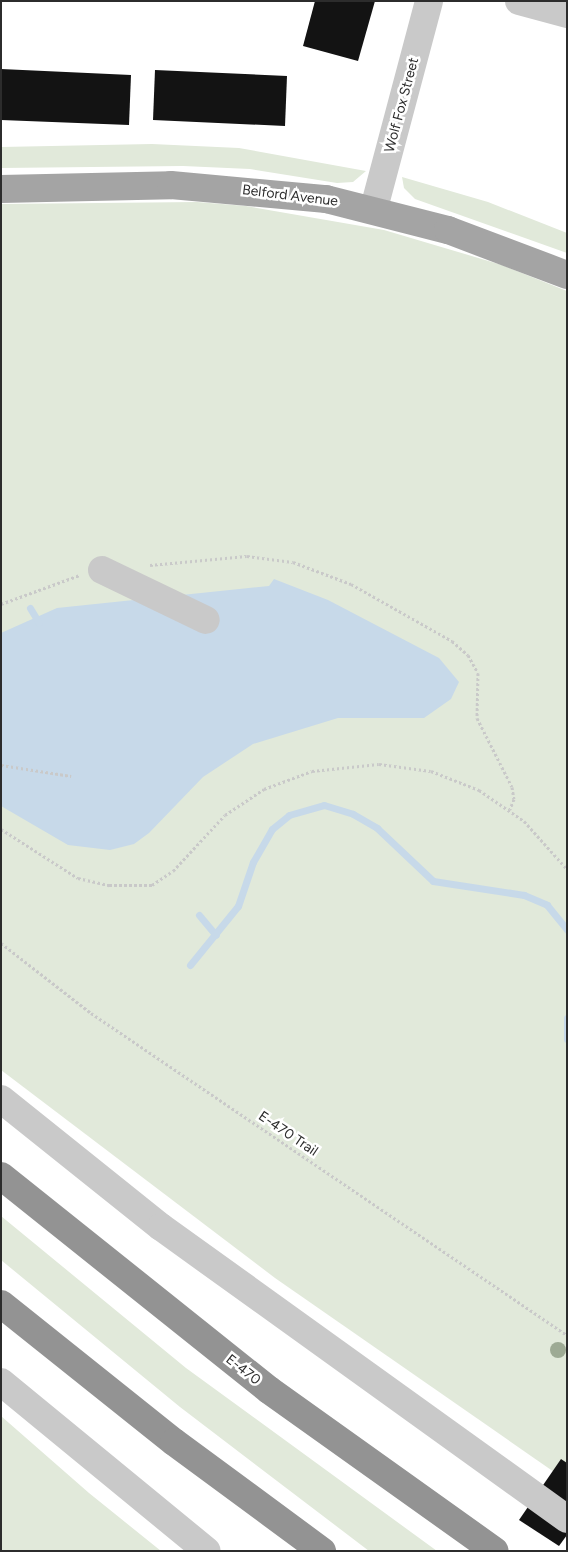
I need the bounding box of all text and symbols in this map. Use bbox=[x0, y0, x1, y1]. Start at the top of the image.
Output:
street label: Wolf Fox Street bbox=[381, 56, 423, 154]
street label: Belford Avenue bbox=[241, 182, 339, 210]
street label: E-470 Trail bbox=[255, 1108, 321, 1160]
street label: E-470 bbox=[222, 1351, 264, 1389]

